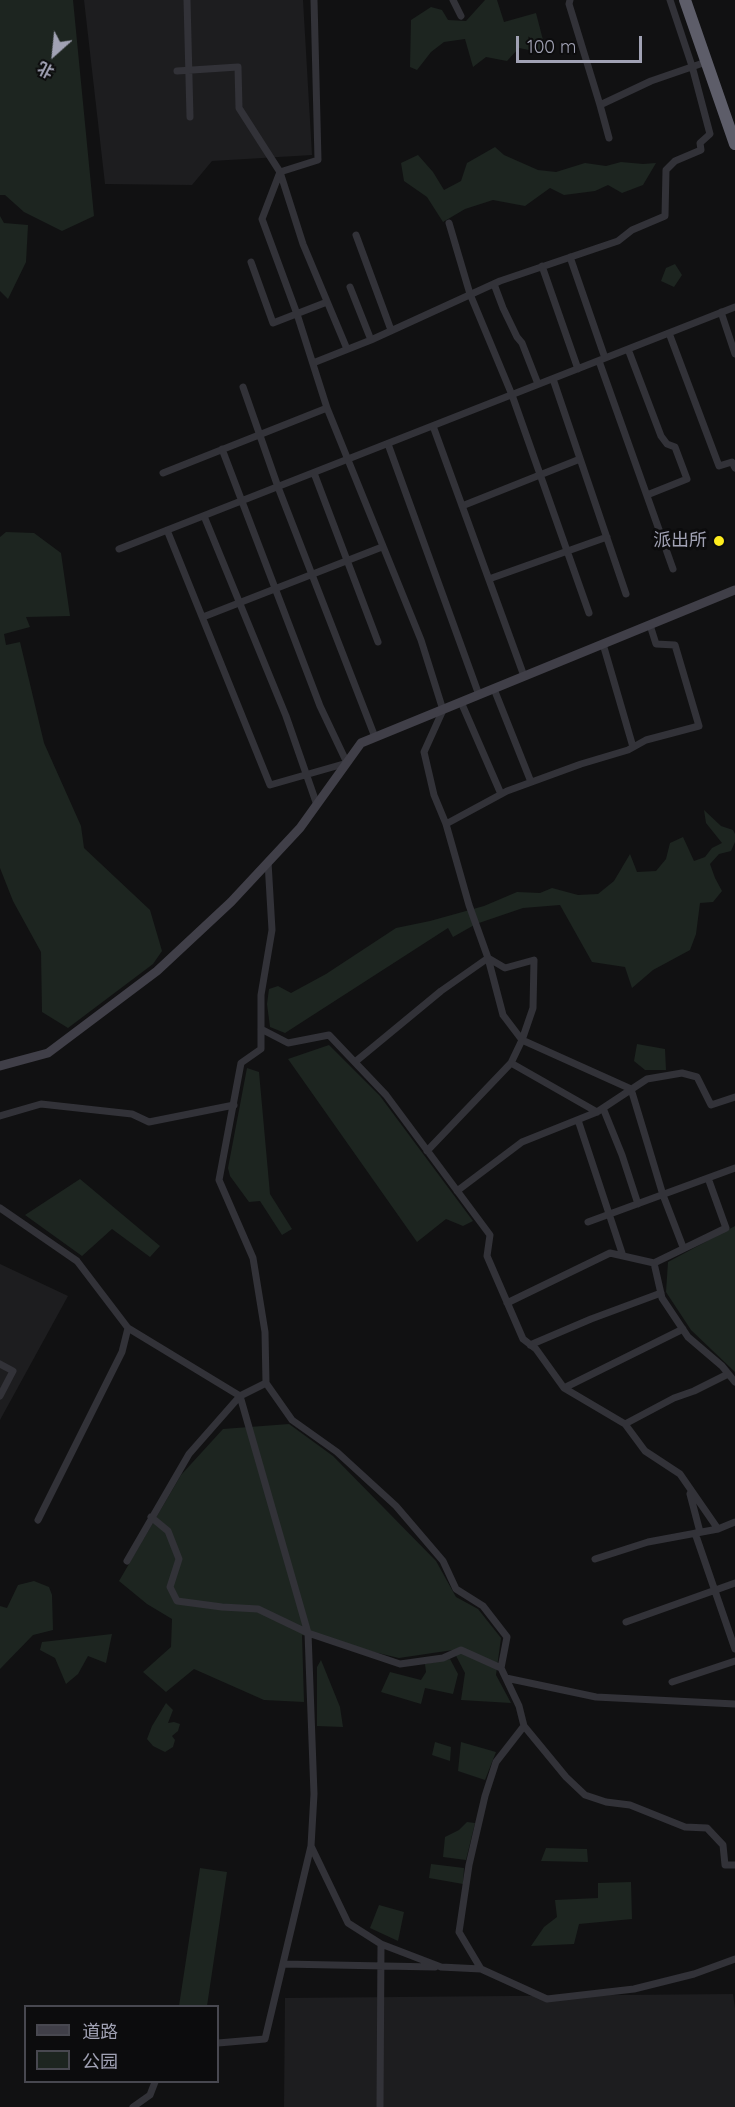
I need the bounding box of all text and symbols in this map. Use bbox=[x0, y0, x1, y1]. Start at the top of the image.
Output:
north arrow bbox=[24, 24, 84, 84]
scale bar bbox=[519, 24, 645, 62]
text: 100 m bbox=[527, 35, 576, 58]
text: 北 bbox=[34, 57, 58, 83]
place label: 派出所 bbox=[653, 530, 707, 552]
marker: 派出所 bbox=[712, 534, 726, 548]
legend bbox=[24, 2005, 219, 2083]
text: 道路 bbox=[82, 2020, 118, 2043]
text: 公园 bbox=[82, 2050, 118, 2073]

